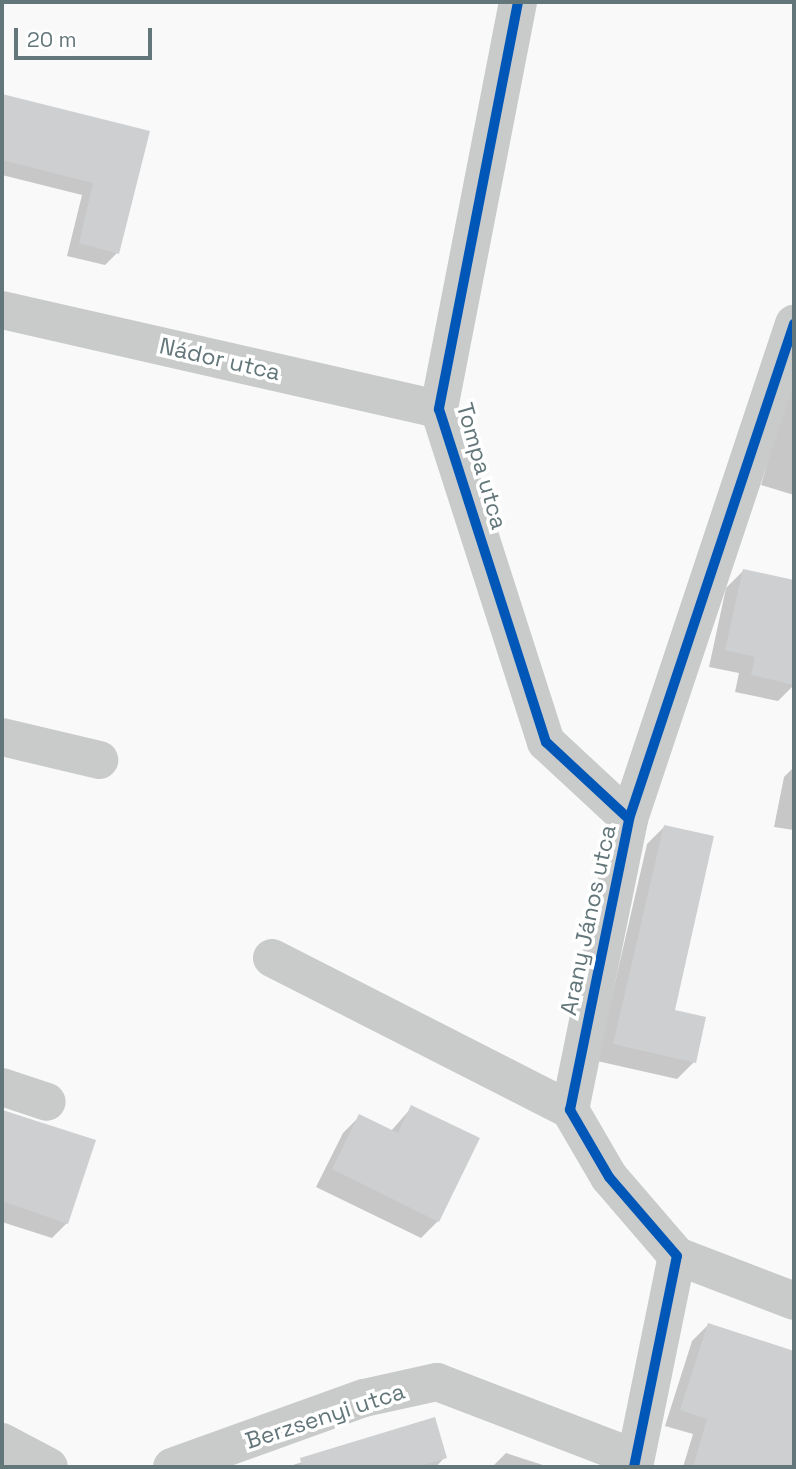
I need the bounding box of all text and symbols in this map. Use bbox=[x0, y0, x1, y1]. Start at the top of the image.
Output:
scale bar bbox=[18, 14, 156, 58]
text: 20 m bbox=[27, 26, 77, 53]
street label: Nádor utca bbox=[157, 332, 283, 386]
street label: Tompa utca bbox=[451, 400, 513, 532]
street label: Arany János utca bbox=[554, 822, 622, 1018]
street label: Berzsenyi utca bbox=[242, 1377, 408, 1455]

